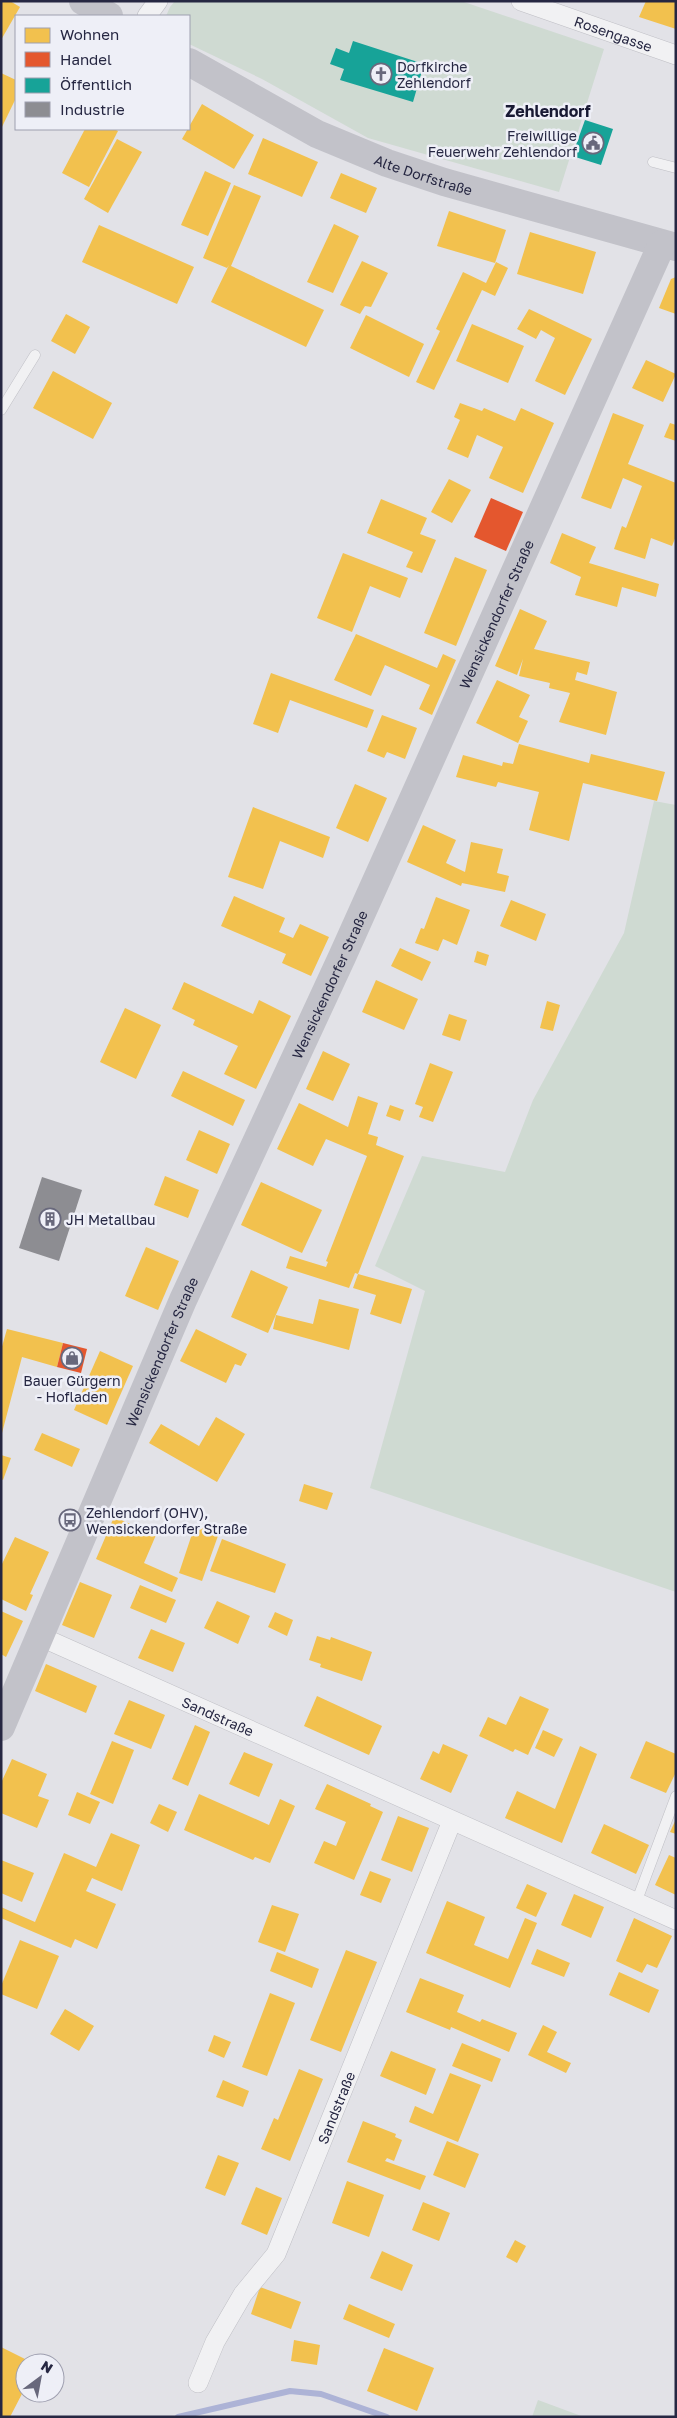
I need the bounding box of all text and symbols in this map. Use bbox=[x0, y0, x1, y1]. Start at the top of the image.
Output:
street label: Rosengasse bbox=[572, 12, 655, 55]
legend bbox=[15, 15, 190, 130]
text: Wohnen bbox=[60, 25, 119, 43]
text: Handel bbox=[60, 50, 112, 68]
place label: Dorfkirche Zehlendorf bbox=[397, 58, 471, 91]
church icon: Dorfkirche Zehlendorf bbox=[369, 62, 393, 86]
text: Öffentlich bbox=[60, 75, 132, 93]
text: Industrie bbox=[60, 100, 125, 118]
district label: Zehlendorf bbox=[505, 101, 591, 121]
place label: Freiwillige Feuerwehr Zehlendorf bbox=[428, 127, 577, 160]
public building icon: Freiwillige Feuerwehr Zehlendorf bbox=[581, 131, 605, 155]
street label: Alte Dorfstraße bbox=[372, 150, 475, 198]
street label: Wensickendorfer Straße bbox=[455, 537, 537, 691]
street label: Wensickendorfer Straße bbox=[288, 907, 370, 1061]
building icon: JH Metallbau bbox=[38, 1207, 62, 1231]
place label: JH Metallbau bbox=[66, 1211, 156, 1228]
street label: Wensickendorfer Straße bbox=[121, 1274, 201, 1429]
shop icon: Bauer Gürgern - Hofladen bbox=[60, 1346, 84, 1370]
place label: Bauer Gürgern - Hofladen bbox=[23, 1372, 121, 1405]
place label: Zehlendorf (OHV), Wensickendorfer Straße bbox=[86, 1504, 247, 1537]
bus stop icon: Zehlendorf (OHV), Wensickendorfer Straße bbox=[58, 1508, 82, 1532]
street label: Sandstraße bbox=[180, 1692, 256, 1739]
street label: Sandstraße bbox=[313, 2069, 358, 2146]
north arrow bbox=[15, 2353, 65, 2403]
text: N bbox=[38, 2357, 56, 2377]

